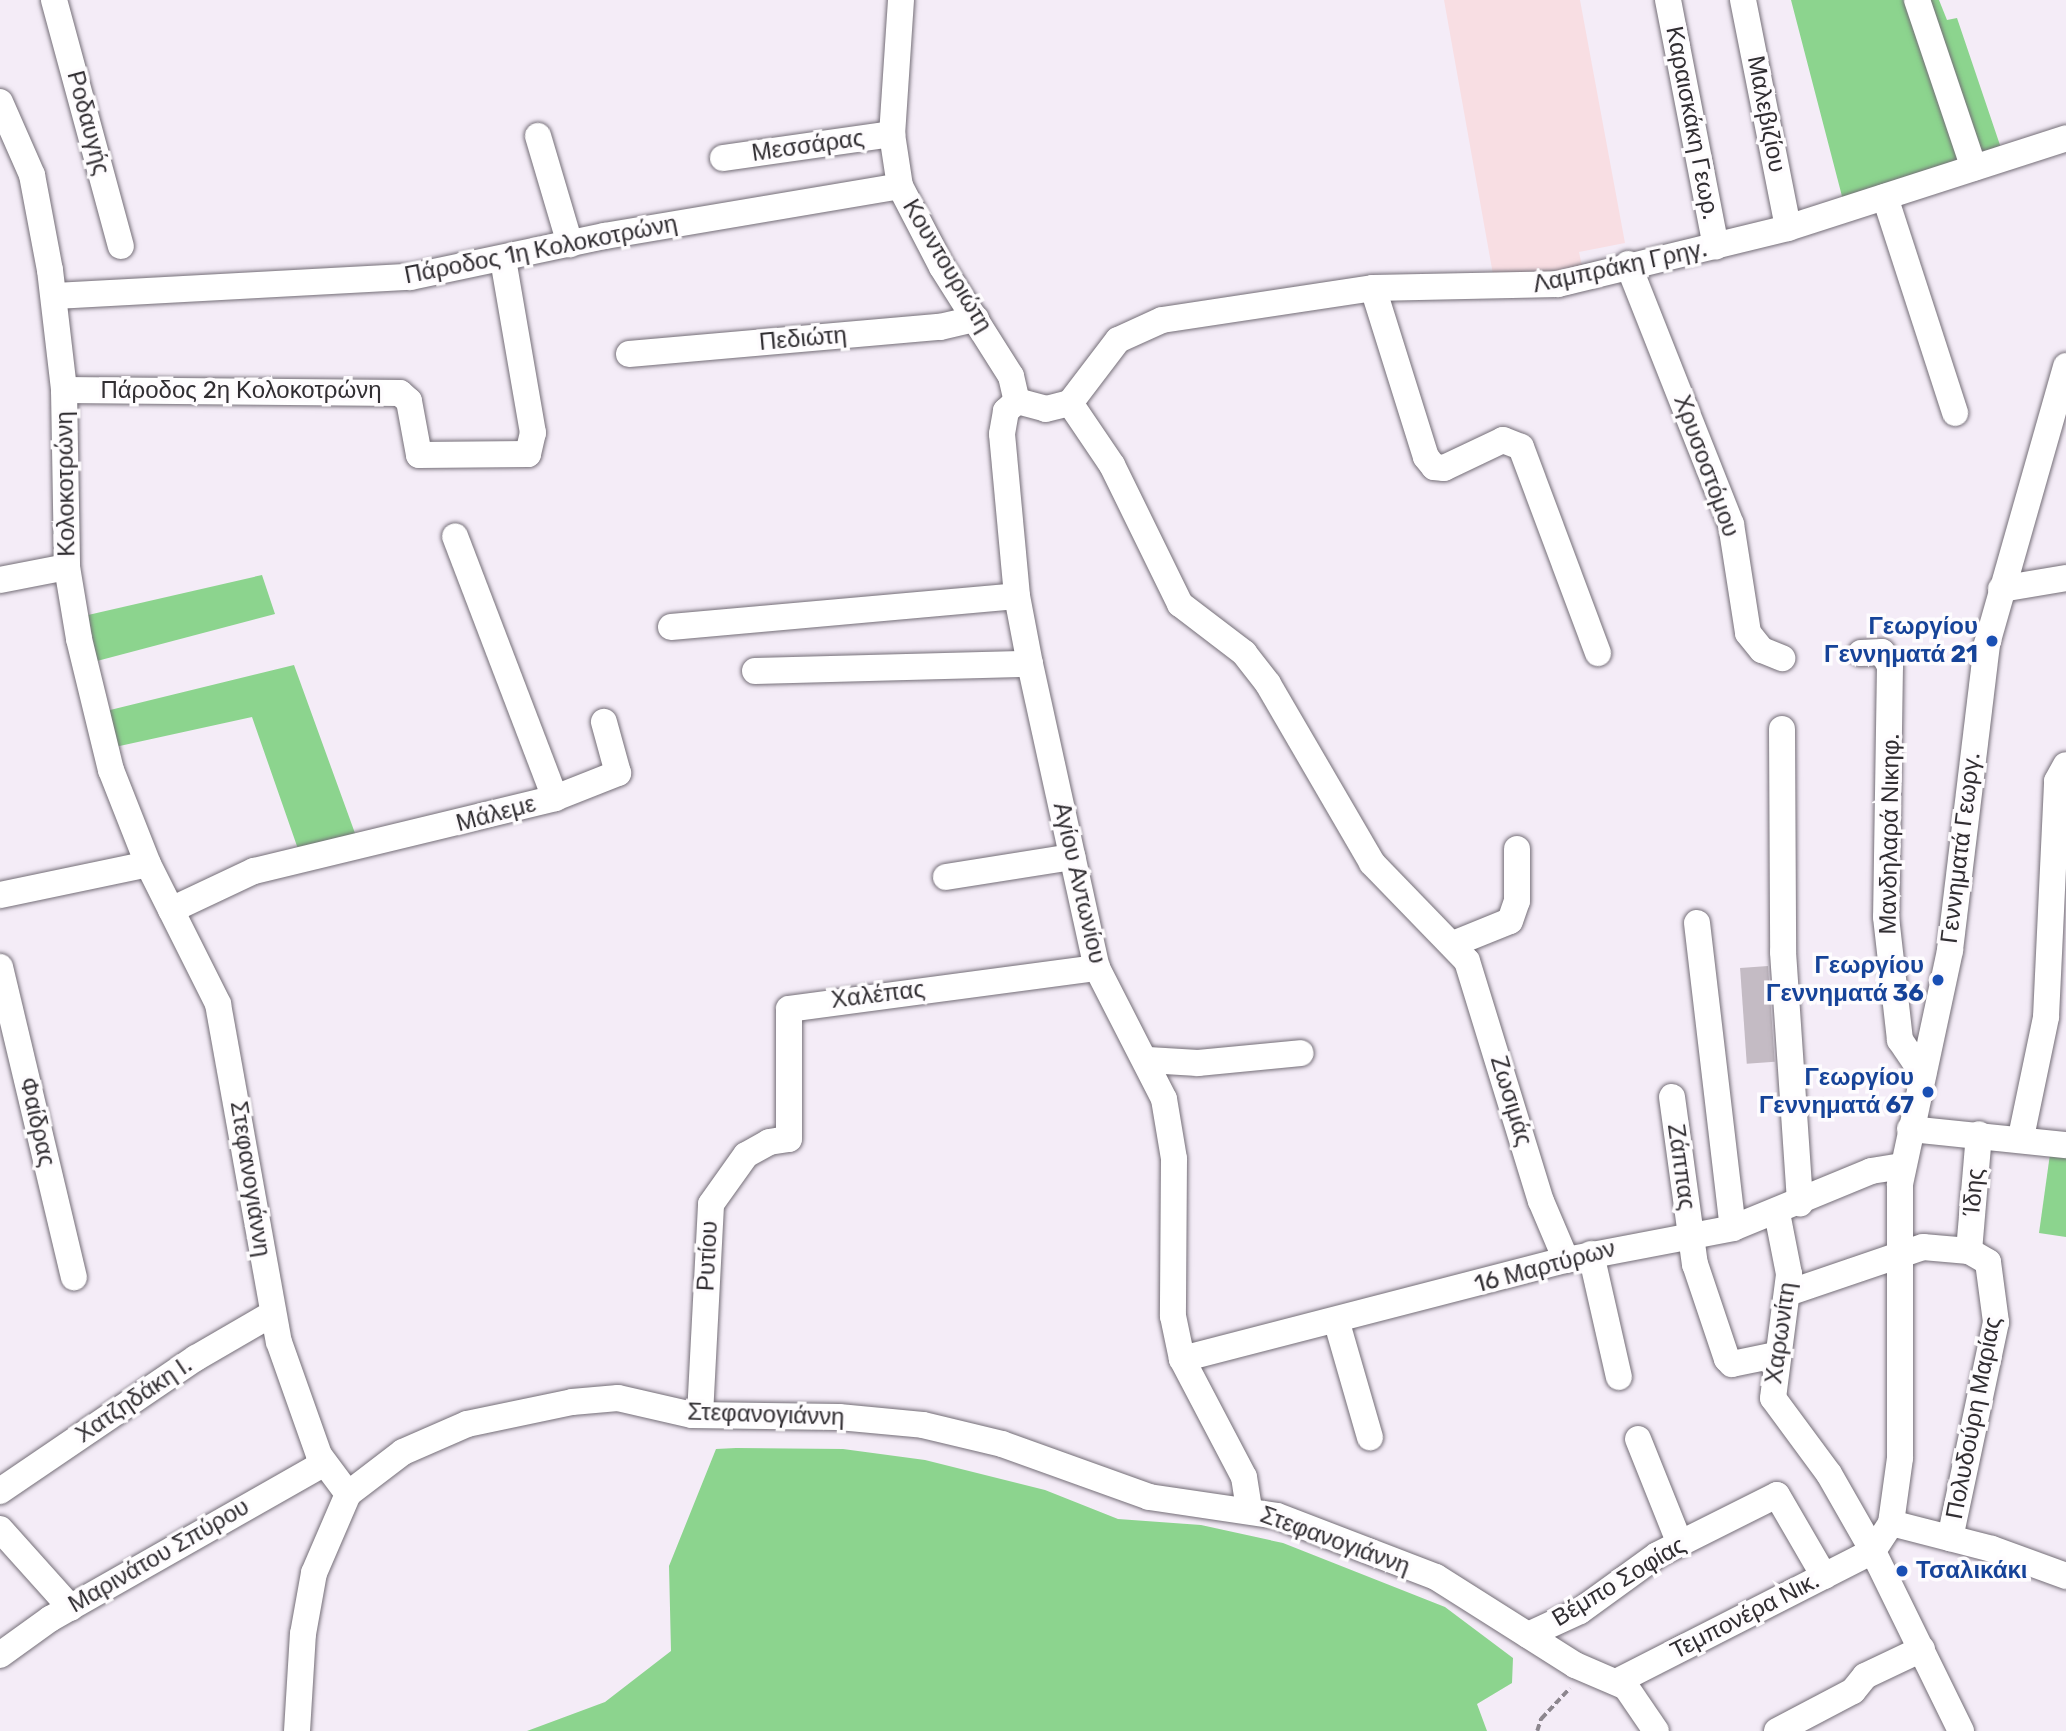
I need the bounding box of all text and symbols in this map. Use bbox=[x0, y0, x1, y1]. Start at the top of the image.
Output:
street label: Καραισκάκη Γεωρ. bbox=[1659, 24, 1725, 222]
street label: Μαλεβιζίου bbox=[1741, 53, 1791, 175]
street label: Ροδαυγής bbox=[60, 68, 116, 178]
street label: Μεσσάρας bbox=[750, 124, 866, 168]
street label: Κουντουριώτη bbox=[896, 194, 998, 338]
street label: Πάροδος 1η Κολοκοτρώνη bbox=[402, 209, 680, 291]
street label: Λαμπράκη Γρηγ. bbox=[1530, 234, 1710, 300]
street label: Πεδιώτη bbox=[758, 321, 848, 357]
street label: Πάροδος 2η Κολοκοτρώνη bbox=[100, 377, 382, 405]
street label: Χρυσοστόμου bbox=[1667, 391, 1745, 541]
street label: Κολοκοτρώνη bbox=[50, 411, 82, 557]
place label: Γεωργίου Γεννηματά 21 bbox=[1824, 613, 1978, 669]
marker: Γεωργίου Γεννηματά 21 bbox=[1984, 633, 2000, 649]
street label: Μανδηλαρά Νικηφ. bbox=[1874, 733, 1906, 935]
street label: Γεννηματά Γεωργ. bbox=[1935, 751, 1987, 945]
street label: Μάλεμε bbox=[453, 790, 539, 838]
street label: Αγίου Αντωνίου bbox=[1046, 800, 1112, 966]
place label: Γεωργίου Γεννηματά 36 bbox=[1766, 952, 1924, 1008]
marker: Γεωργίου Γεννηματά 36 bbox=[1930, 972, 1946, 988]
street label: Χαλέπας bbox=[829, 975, 927, 1015]
street label: Ζωσιμάς bbox=[1484, 1052, 1538, 1150]
place label: Γεωργίου Γεννηματά 67 bbox=[1759, 1064, 1914, 1120]
street label: Φαίδρας bbox=[13, 1075, 61, 1169]
marker: Γεωργίου Γεννηματά 67 bbox=[1920, 1084, 1936, 1100]
street label: Στεφανογιάννη bbox=[223, 1099, 277, 1259]
street label: Ζάππας bbox=[1661, 1122, 1701, 1212]
street label: Ίδης bbox=[1958, 1167, 1990, 1217]
street label: Ρυτίου bbox=[692, 1220, 724, 1292]
street label: 16 Μαρτύρων bbox=[1471, 1234, 1619, 1300]
street label: Χαρωνίτη bbox=[1760, 1280, 1802, 1386]
street label: Πολυδούρη Μαρίας bbox=[1940, 1314, 2008, 1522]
street label: Χατζηδάκη Ι. bbox=[71, 1351, 197, 1449]
street label: Στεφανογιάννη bbox=[687, 1398, 845, 1432]
street label: Μαρινάτου Σπύρου bbox=[64, 1493, 254, 1619]
street label: Στεφανογιάννη bbox=[1256, 1501, 1414, 1581]
street label: Βέμπο Σοφίας bbox=[1547, 1531, 1691, 1633]
place label: Τσαλικάκι bbox=[1916, 1557, 2027, 1585]
marker: Τσαλικάκι bbox=[1894, 1563, 1910, 1579]
street label: Τεμπονέρα Νικ. bbox=[1666, 1566, 1824, 1666]

